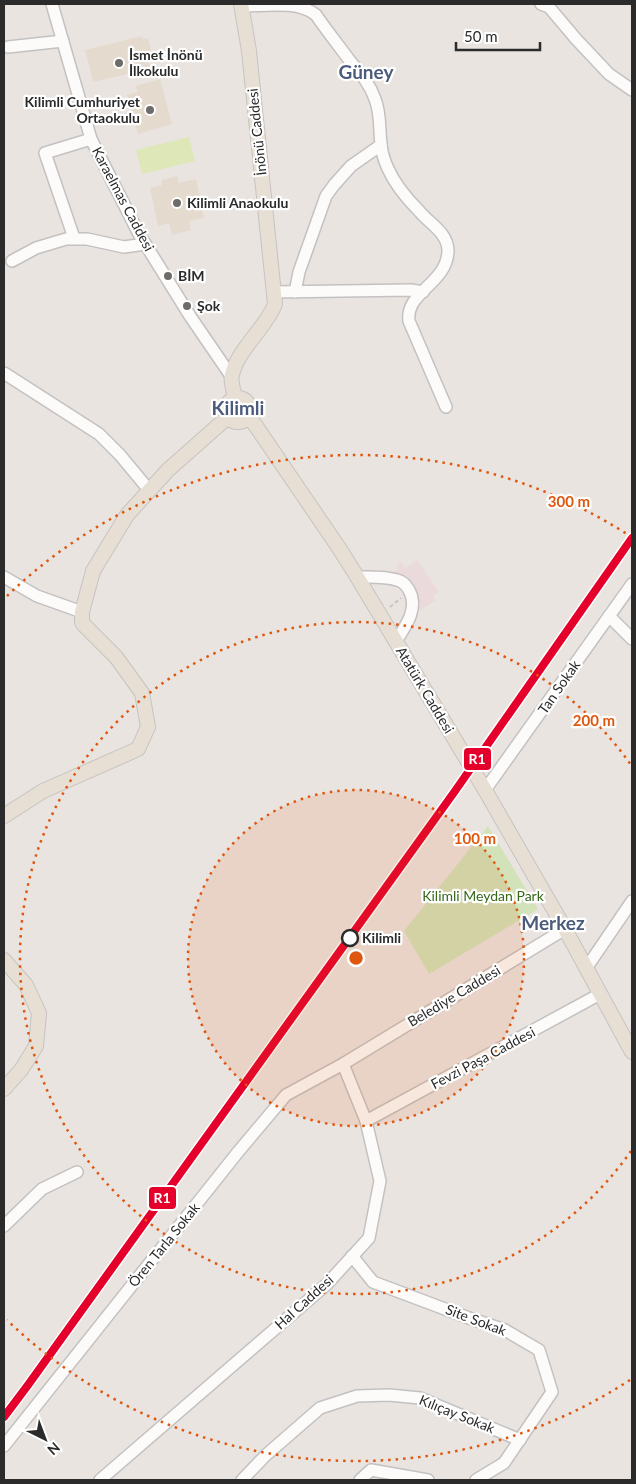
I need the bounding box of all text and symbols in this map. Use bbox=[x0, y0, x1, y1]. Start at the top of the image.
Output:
scale bar bbox=[456, 20, 540, 52]
text: 50 m bbox=[464, 27, 498, 45]
place label: İsmet İnönü İlkokulu bbox=[129, 46, 203, 79]
marker: İsmet İnönü İlkokulu bbox=[113, 57, 125, 69]
district label: Güney bbox=[339, 60, 394, 83]
street label: İnönü Caddesi bbox=[243, 88, 270, 176]
place label: Kilimli Cumhuriyet Ortaokulu bbox=[25, 93, 141, 126]
marker: Kilimli Cumhuriyet Ortaokulu bbox=[144, 104, 156, 116]
street label: Karaelmas Caddesi bbox=[89, 144, 158, 254]
place label: Kilimli Anaokulu bbox=[187, 194, 288, 211]
marker: Kilimli Anaokulu bbox=[171, 197, 183, 209]
place label: BİM bbox=[178, 267, 205, 284]
marker: BİM bbox=[162, 270, 174, 282]
place label: Şok bbox=[197, 297, 221, 314]
marker: Şok bbox=[181, 300, 193, 312]
district label: Kilimli bbox=[212, 396, 264, 419]
text: 300 m bbox=[548, 492, 590, 510]
street label: Atatürk Caddesi bbox=[393, 643, 458, 736]
street label: Tan Sokak bbox=[534, 656, 584, 717]
text: 200 m bbox=[573, 711, 615, 729]
line badge: R1 bbox=[463, 747, 492, 771]
text: R1 bbox=[468, 750, 486, 767]
text: 100 m bbox=[454, 829, 496, 847]
park label: Kilimli Meydan Park bbox=[422, 887, 545, 904]
district label: Merkez bbox=[521, 911, 585, 934]
marker: Kilimli bbox=[341, 929, 359, 947]
place label: Kilimli bbox=[362, 929, 401, 946]
centre of rings bbox=[347, 949, 365, 967]
street label: Belediye Caddesi bbox=[404, 961, 503, 1030]
street label: Fevzi Paşa Caddesi bbox=[428, 1023, 538, 1092]
line badge: R1 bbox=[148, 1186, 177, 1210]
text: R1 bbox=[153, 1189, 171, 1206]
street label: Ören Tarla Sokak bbox=[124, 1198, 203, 1290]
street label: Hal Caddesi bbox=[271, 1271, 337, 1332]
street label: Site Sokak bbox=[443, 1300, 510, 1339]
street label: Kılıçay Sokak bbox=[417, 1391, 498, 1437]
north arrow bbox=[20, 1414, 70, 1464]
text: N bbox=[44, 1439, 64, 1459]

